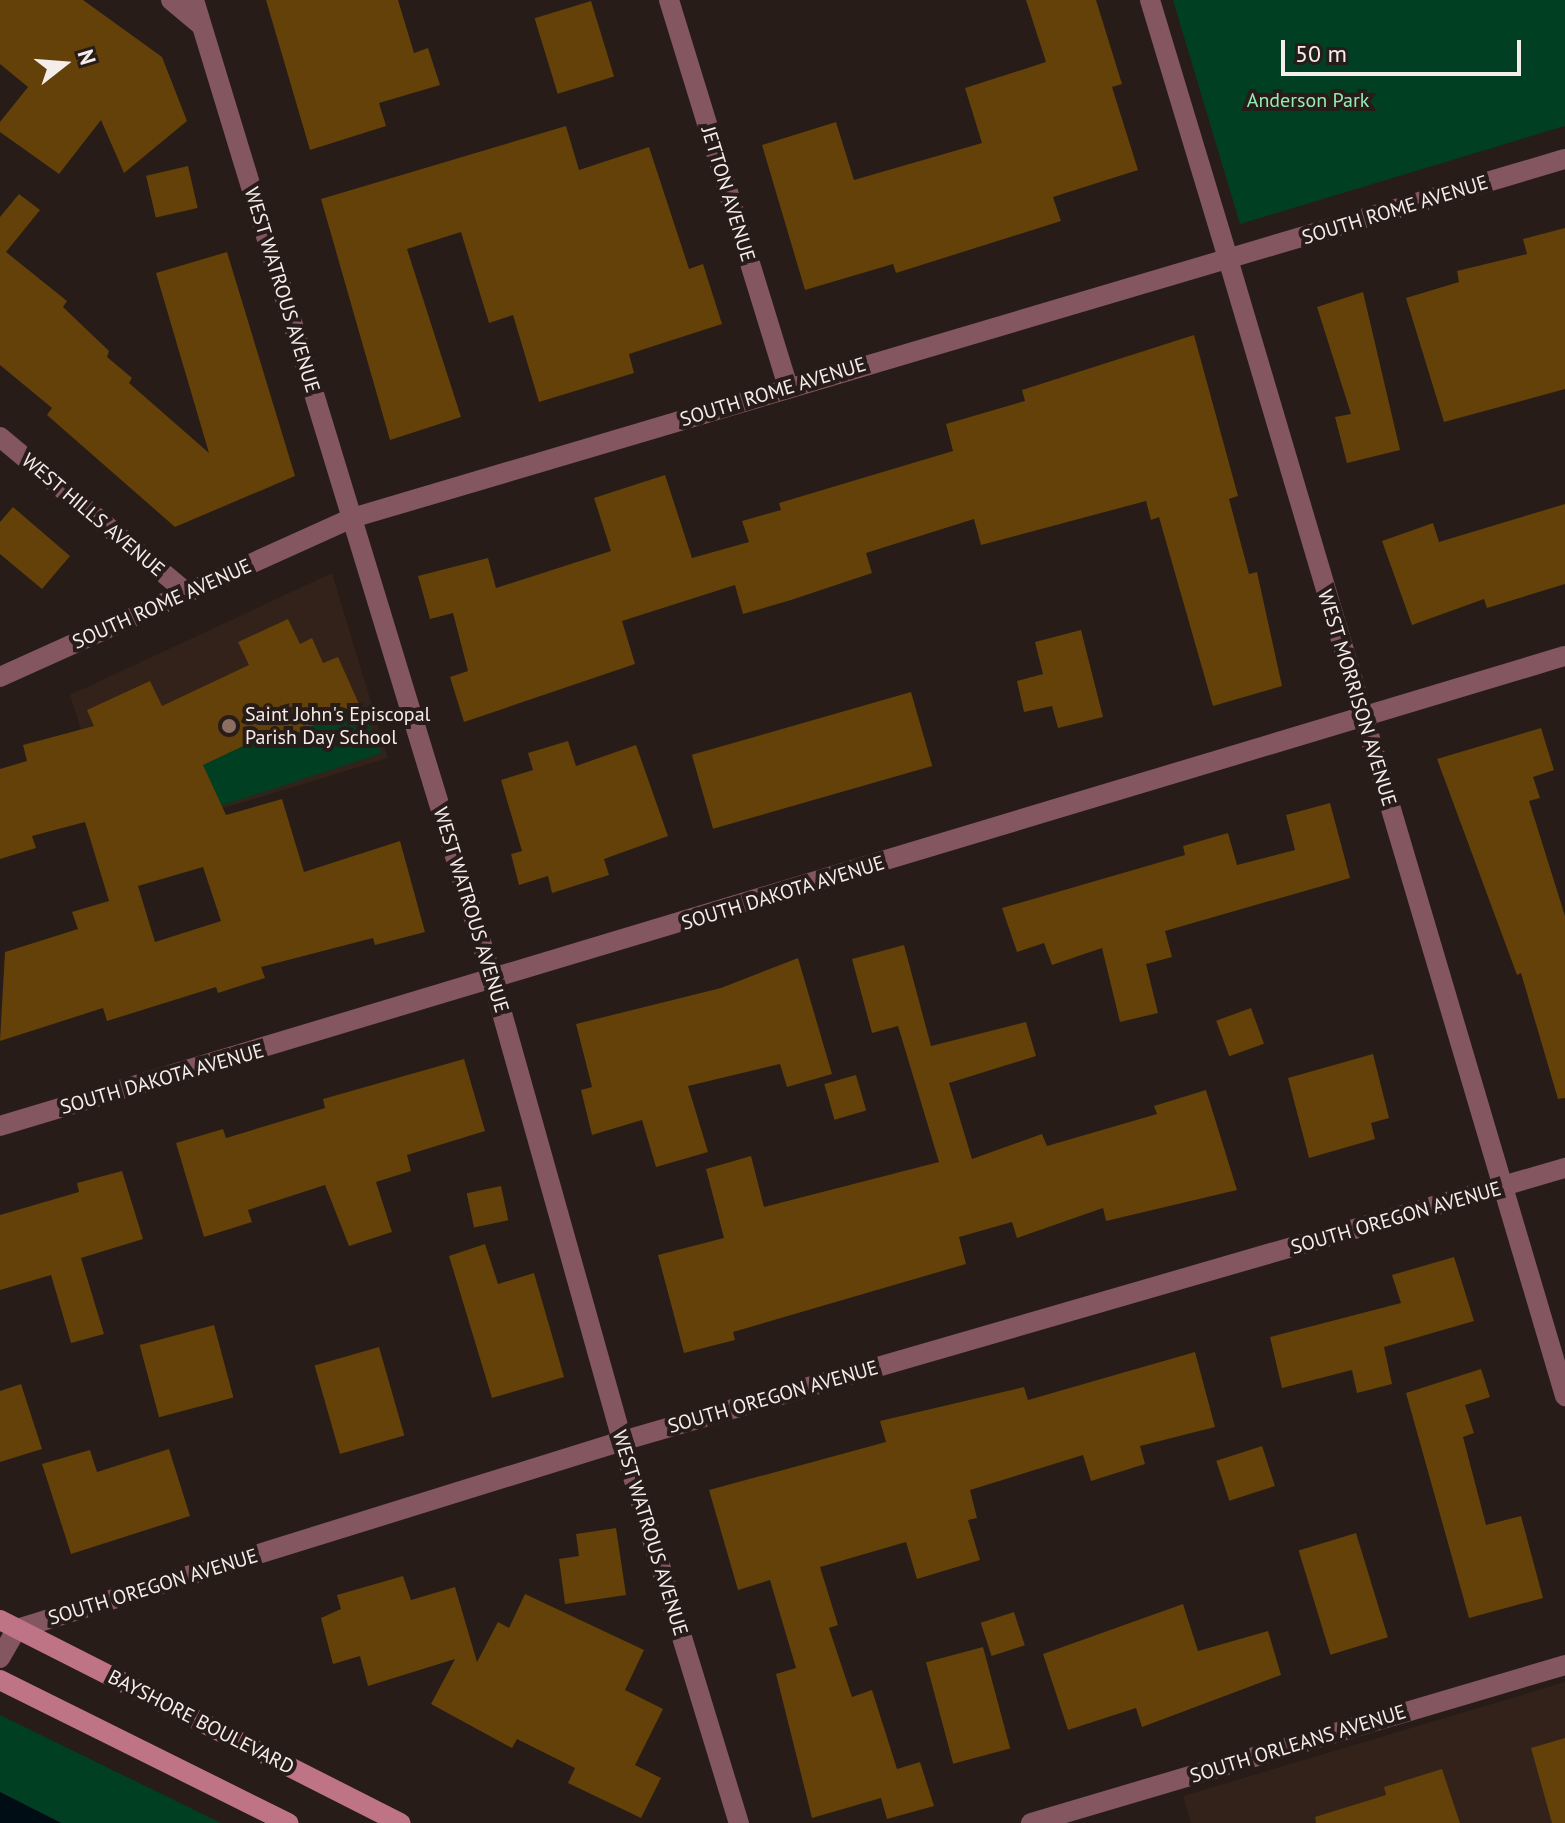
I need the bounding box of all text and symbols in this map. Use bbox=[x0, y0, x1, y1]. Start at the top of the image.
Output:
north arrow bbox=[24, 24, 104, 104]
scale bar bbox=[1285, 24, 1525, 74]
text: 50 m bbox=[1295, 38, 1347, 69]
text: N bbox=[71, 46, 102, 68]
park label: Anderson Park bbox=[1247, 88, 1369, 112]
street label: JETTON AVENUE bbox=[696, 123, 760, 265]
street label: SOUTH ROME AVENUE bbox=[1299, 170, 1491, 250]
street label: WEST WATROUS AVENUE bbox=[239, 183, 325, 397]
street label: SOUTH ROME AVENUE bbox=[677, 352, 869, 432]
street label: WEST HILLS AVENUE bbox=[16, 448, 170, 582]
street label: SOUTH ROME AVENUE bbox=[69, 554, 255, 654]
street label: WEST MORRISON AVENUE bbox=[1312, 586, 1402, 810]
place label: Saint John's Episcopal Parish Day School bbox=[245, 702, 430, 749]
marker: Saint John's Episcopal Parish Day School bbox=[220, 717, 238, 735]
street label: WEST WATROUS AVENUE bbox=[428, 803, 514, 1017]
street label: SOUTH DAKOTA AVENUE bbox=[678, 850, 888, 936]
street label: SOUTH DAKOTA AVENUE bbox=[57, 1038, 267, 1120]
street label: SOUTH OREGON AVENUE bbox=[1288, 1176, 1504, 1260]
street label: SOUTH OREGON AVENUE bbox=[665, 1355, 881, 1439]
street label: WEST WATROUS AVENUE bbox=[607, 1426, 693, 1640]
street label: SOUTH OREGON AVENUE bbox=[45, 1544, 261, 1630]
street label: BAYSHORE BOULEVARD bbox=[104, 1665, 298, 1779]
street label: SOUTH ORLEANS AVENUE bbox=[1187, 1700, 1409, 1788]

